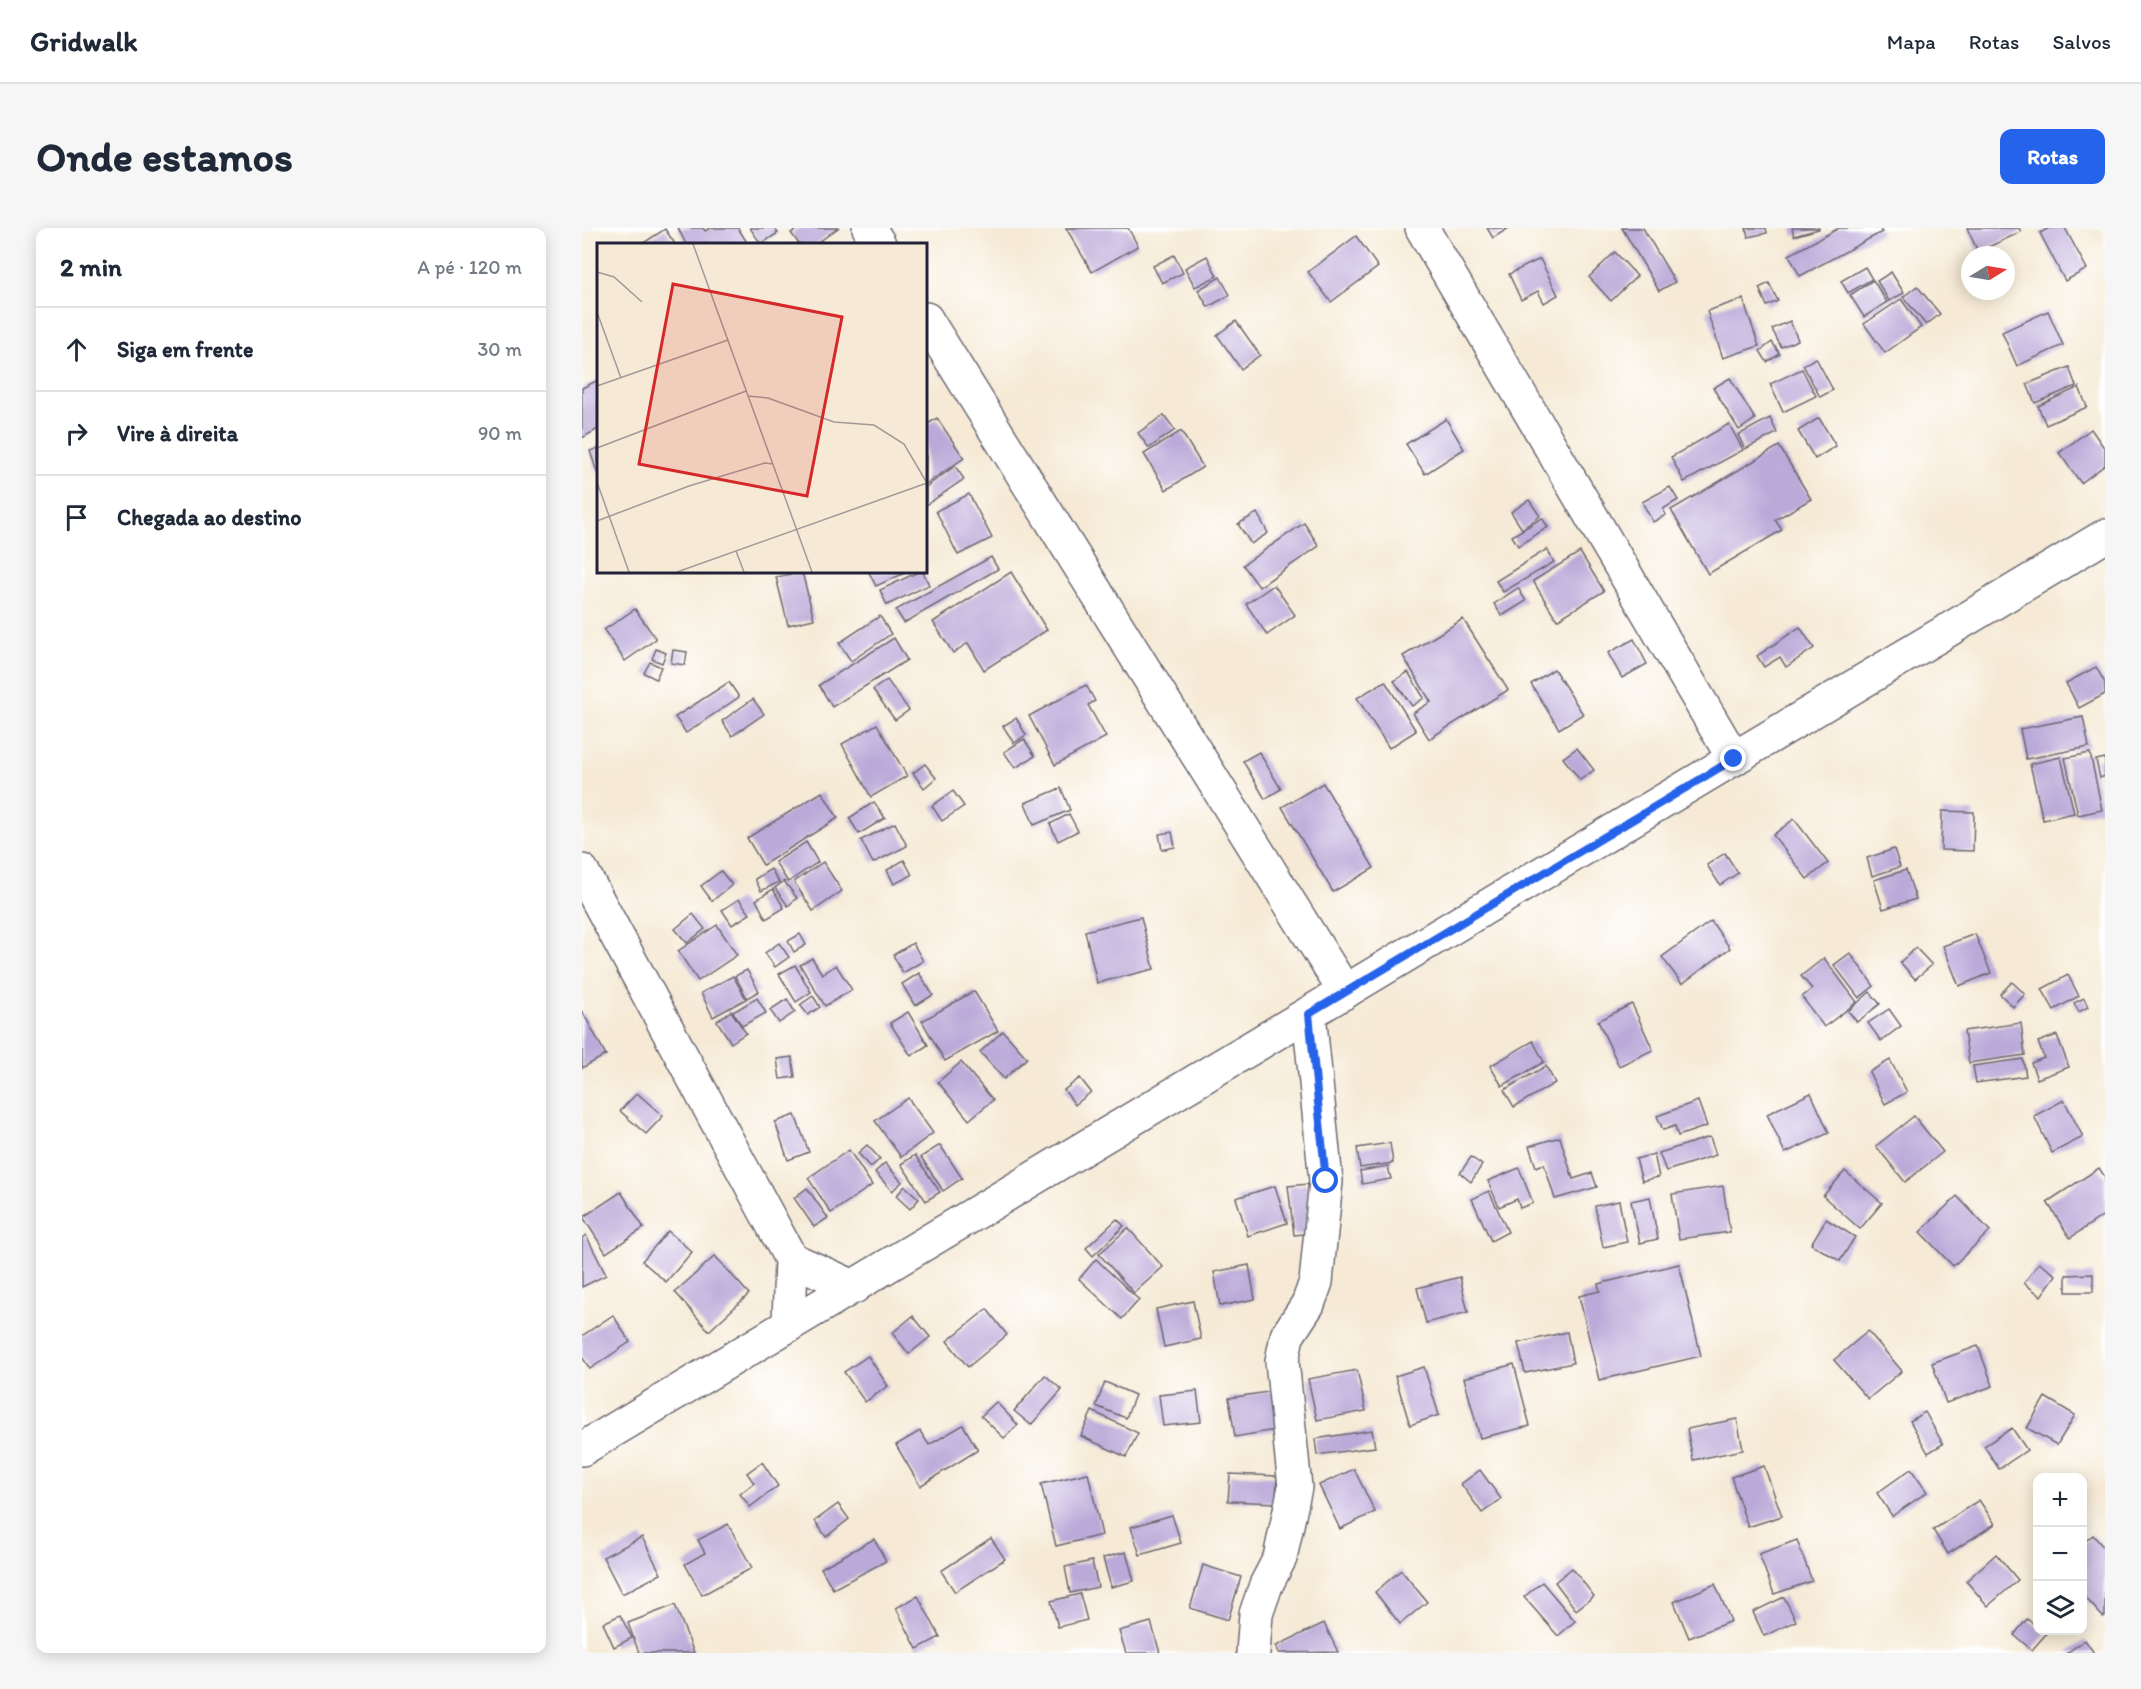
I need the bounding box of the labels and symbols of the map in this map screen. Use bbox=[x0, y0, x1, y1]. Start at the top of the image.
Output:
inset map bbox=[597, 243, 927, 573]
north arrow bbox=[1961, 246, 2015, 300]
route end bbox=[1720, 745, 1746, 771]
route start bbox=[1312, 1167, 1338, 1193]

